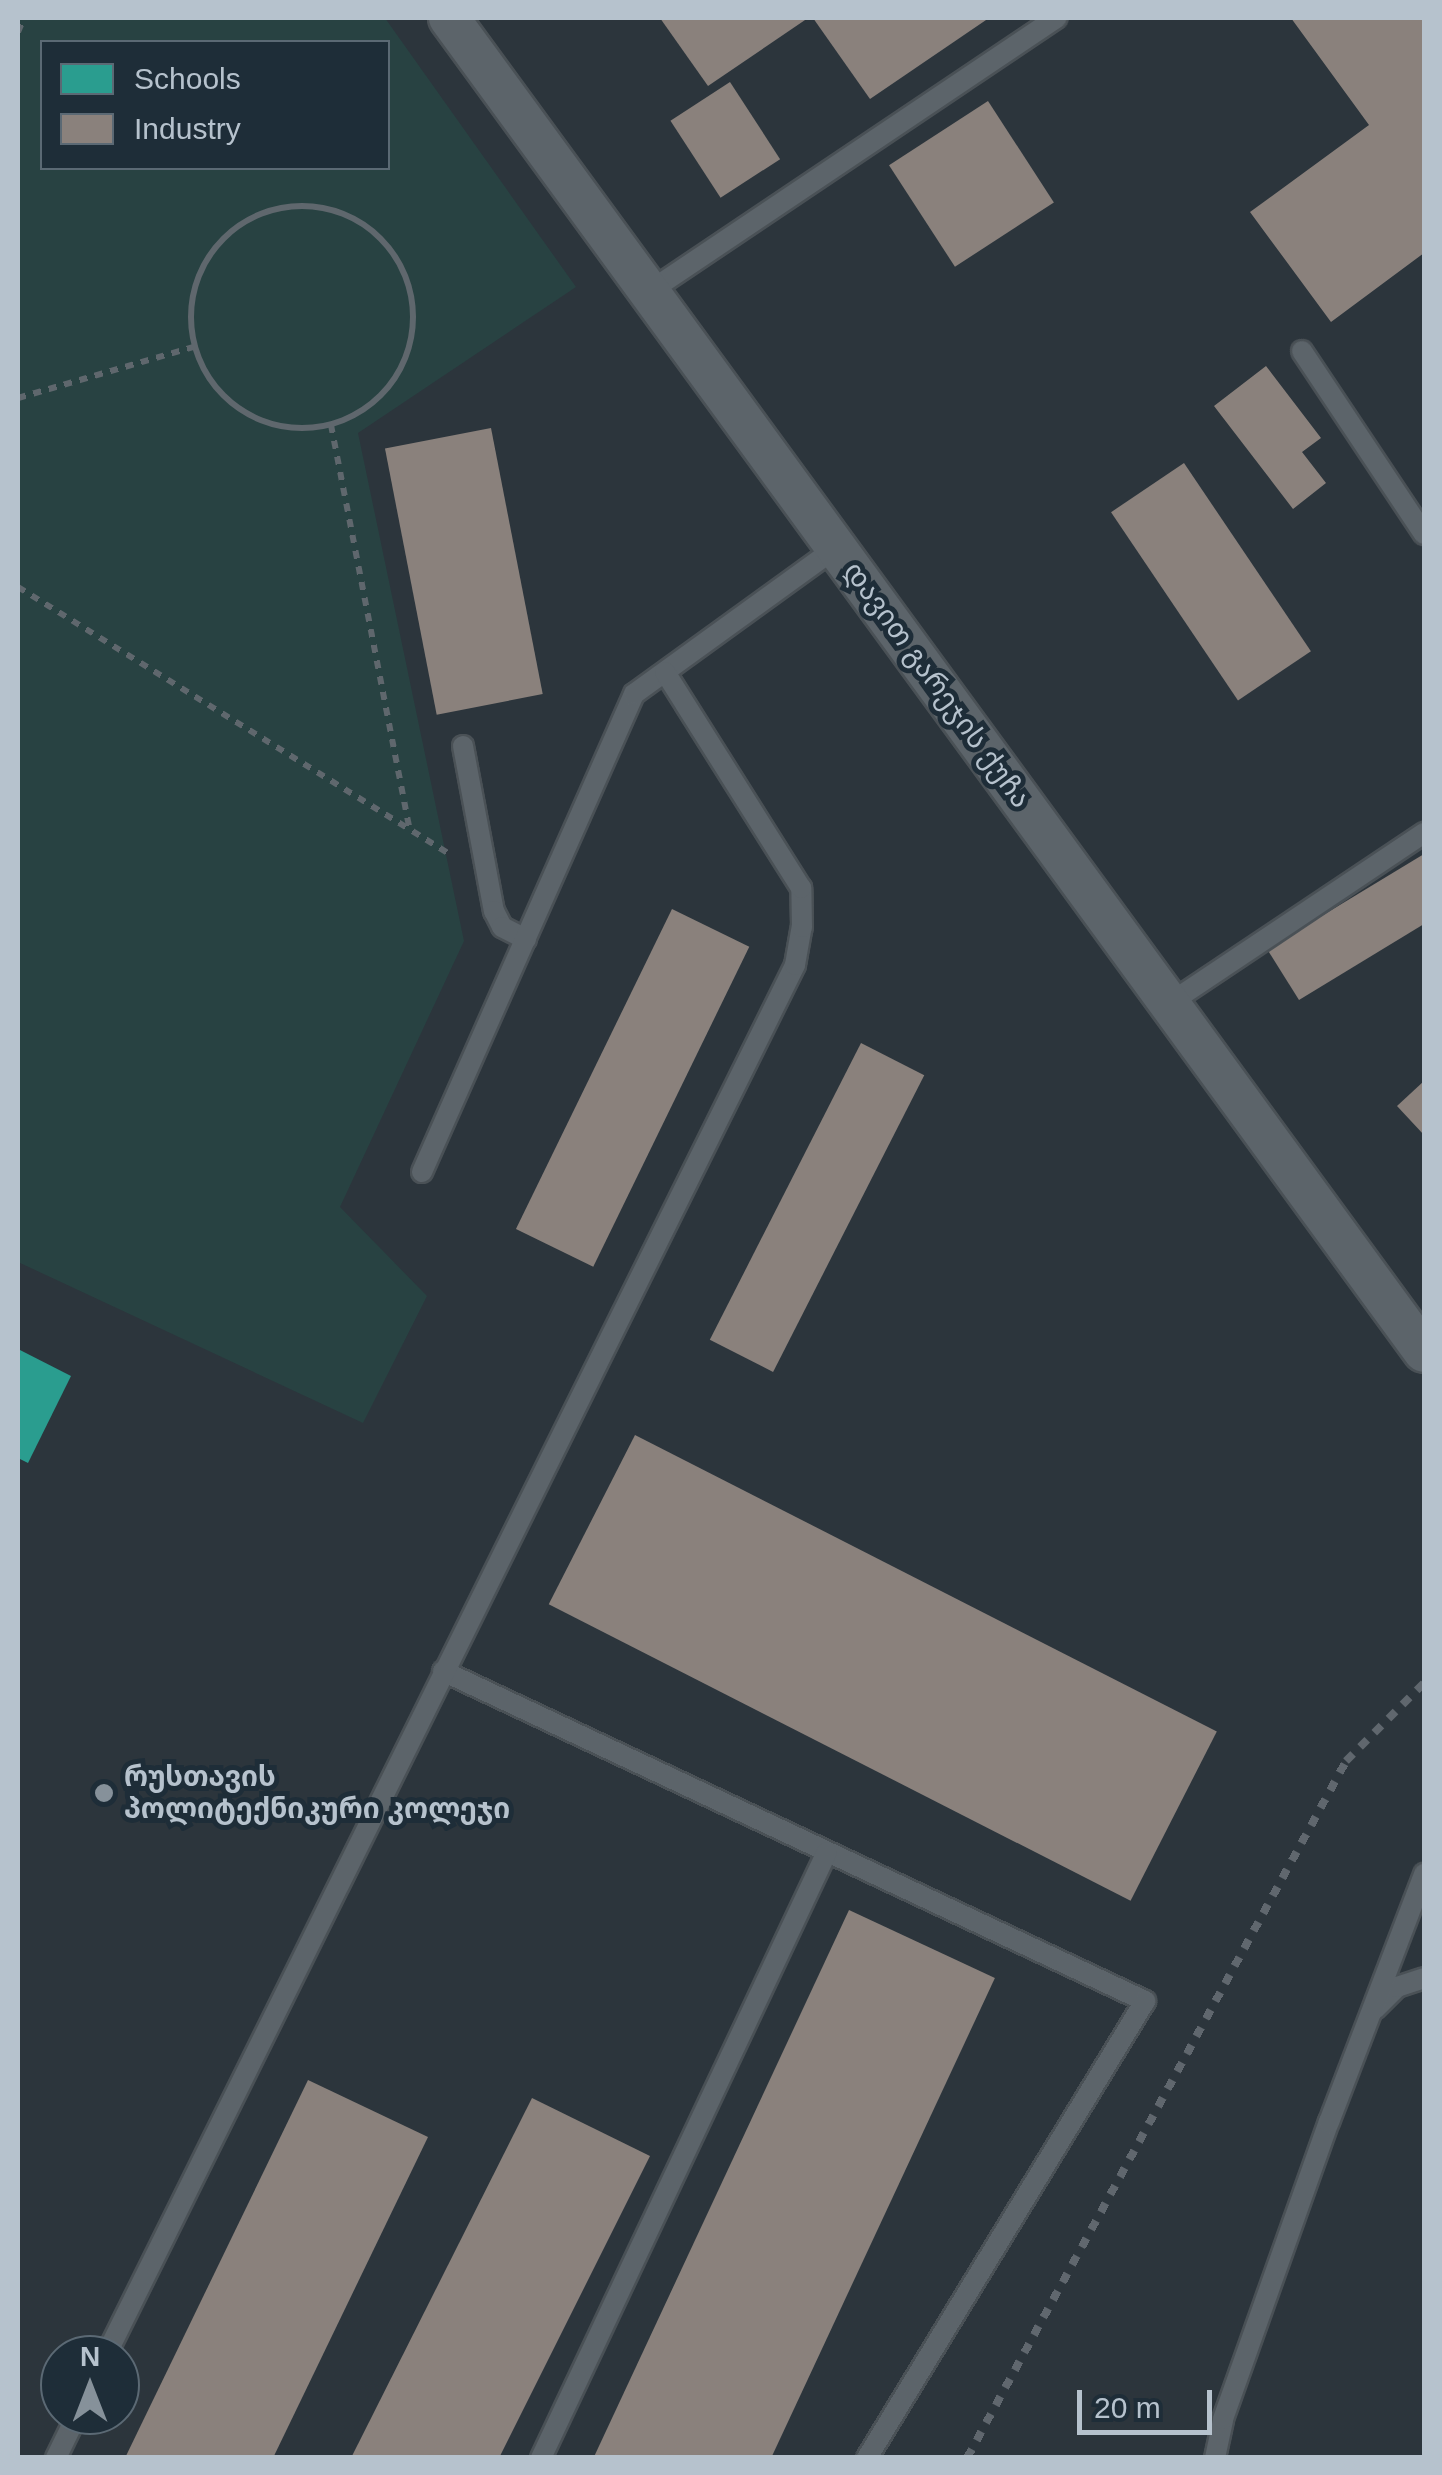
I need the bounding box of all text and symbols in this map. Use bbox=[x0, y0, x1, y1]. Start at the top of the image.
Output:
legend bbox=[40, 40, 390, 170]
text: Schools bbox=[134, 62, 241, 95]
text: Industry bbox=[134, 112, 241, 145]
street label: დავით გარეჯის ქუჩა bbox=[836, 555, 1038, 815]
place label: რუსთავის პოლიტექნიკური კოლეჯი bbox=[124, 1760, 510, 1826]
marker: რუსთავის პოლიტექნიკური კოლეჯი bbox=[93, 1782, 115, 1804]
north arrow bbox=[40, 2335, 140, 2435]
text: N bbox=[80, 2341, 100, 2372]
scale bar bbox=[1082, 2370, 1217, 2432]
text: 20 m bbox=[1094, 2391, 1161, 2424]

